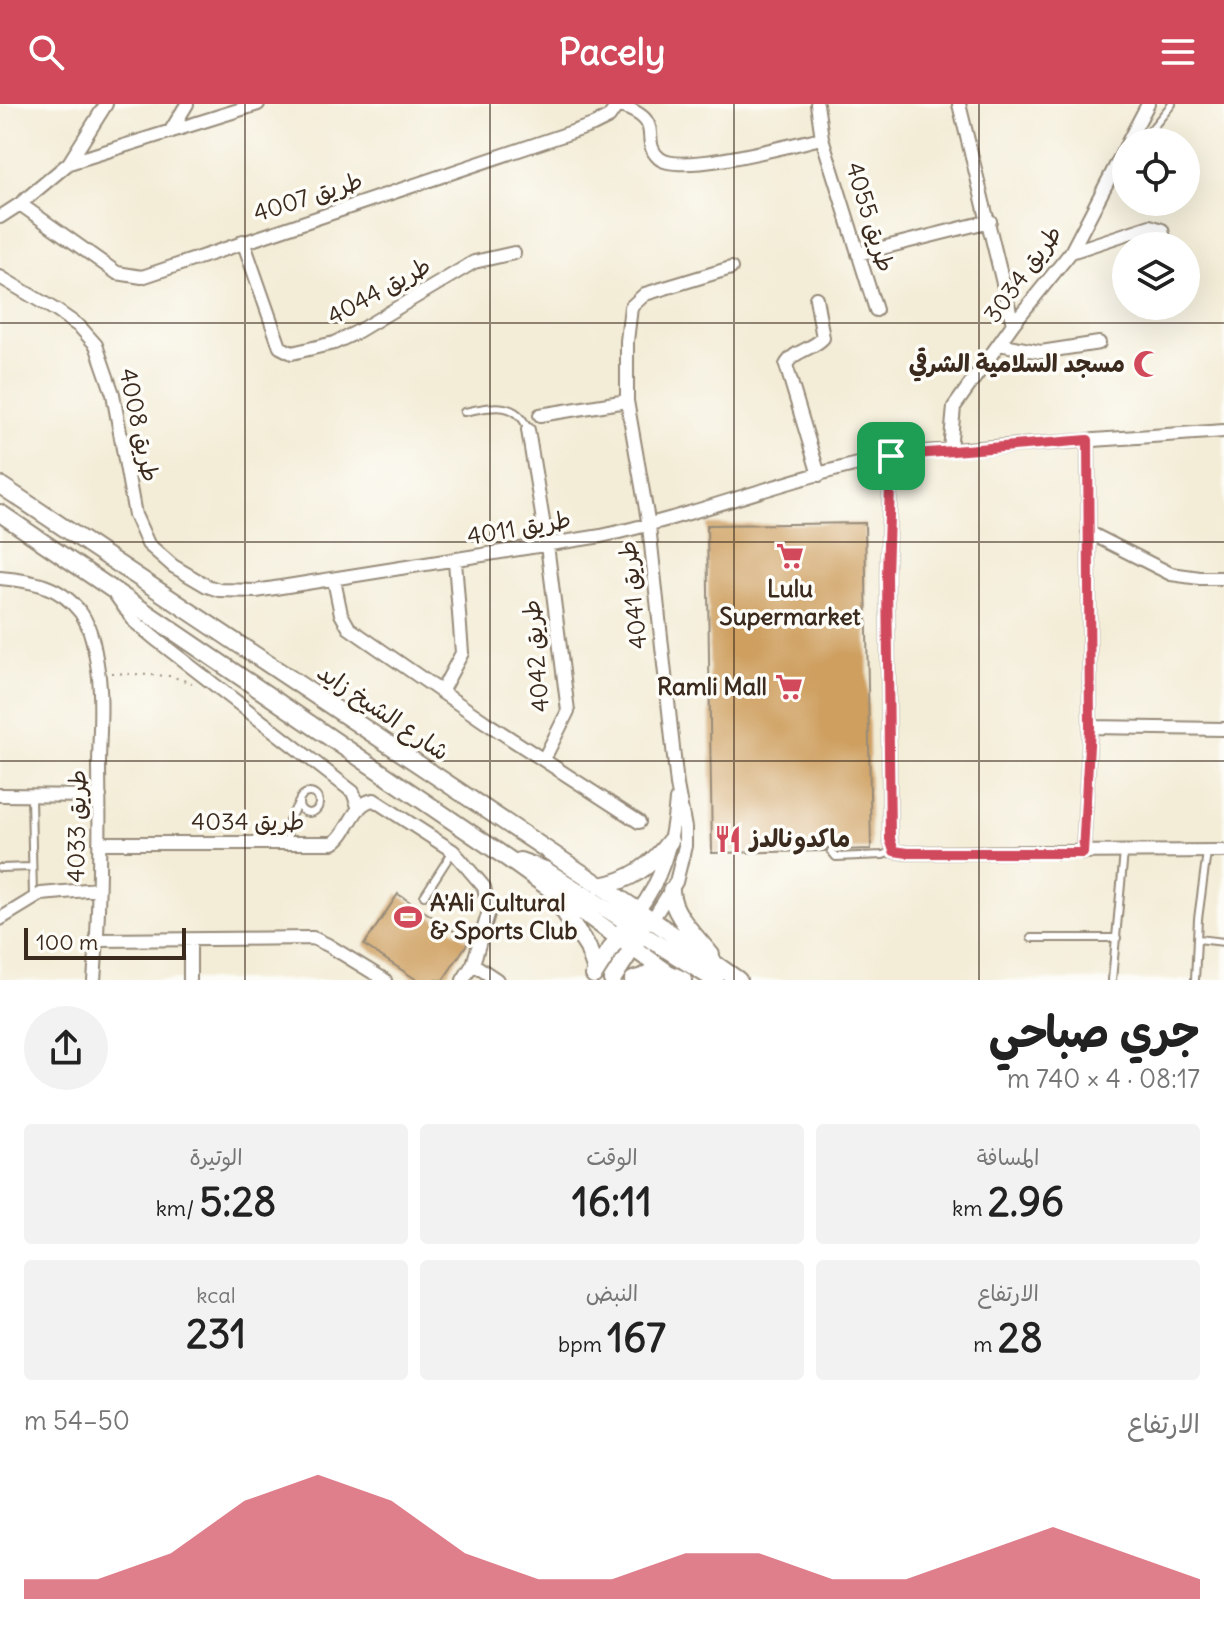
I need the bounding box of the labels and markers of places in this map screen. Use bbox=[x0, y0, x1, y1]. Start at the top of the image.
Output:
place label: مسجد السلامية الشرقي bbox=[909, 347, 1125, 382]
mosque icon: مسجد السلامية الشرقي bbox=[1132, 349, 1162, 379]
pin bbox=[857, 422, 925, 490]
supermarket icon: Lulu Supermarket bbox=[775, 541, 805, 571]
place label: Lulu Supermarket bbox=[719, 573, 862, 631]
place label: Ramli Mall bbox=[657, 671, 767, 701]
supermarket icon: Ramli Mall bbox=[774, 672, 804, 702]
place label: ماكدونالدز bbox=[748, 823, 850, 855]
restaurant icon: ماكدونالدز bbox=[713, 824, 743, 854]
place label: A'Ali Cultural & Sports Club bbox=[430, 887, 578, 945]
sports icon: A'Ali Cultural & Sports Club bbox=[393, 902, 423, 932]

